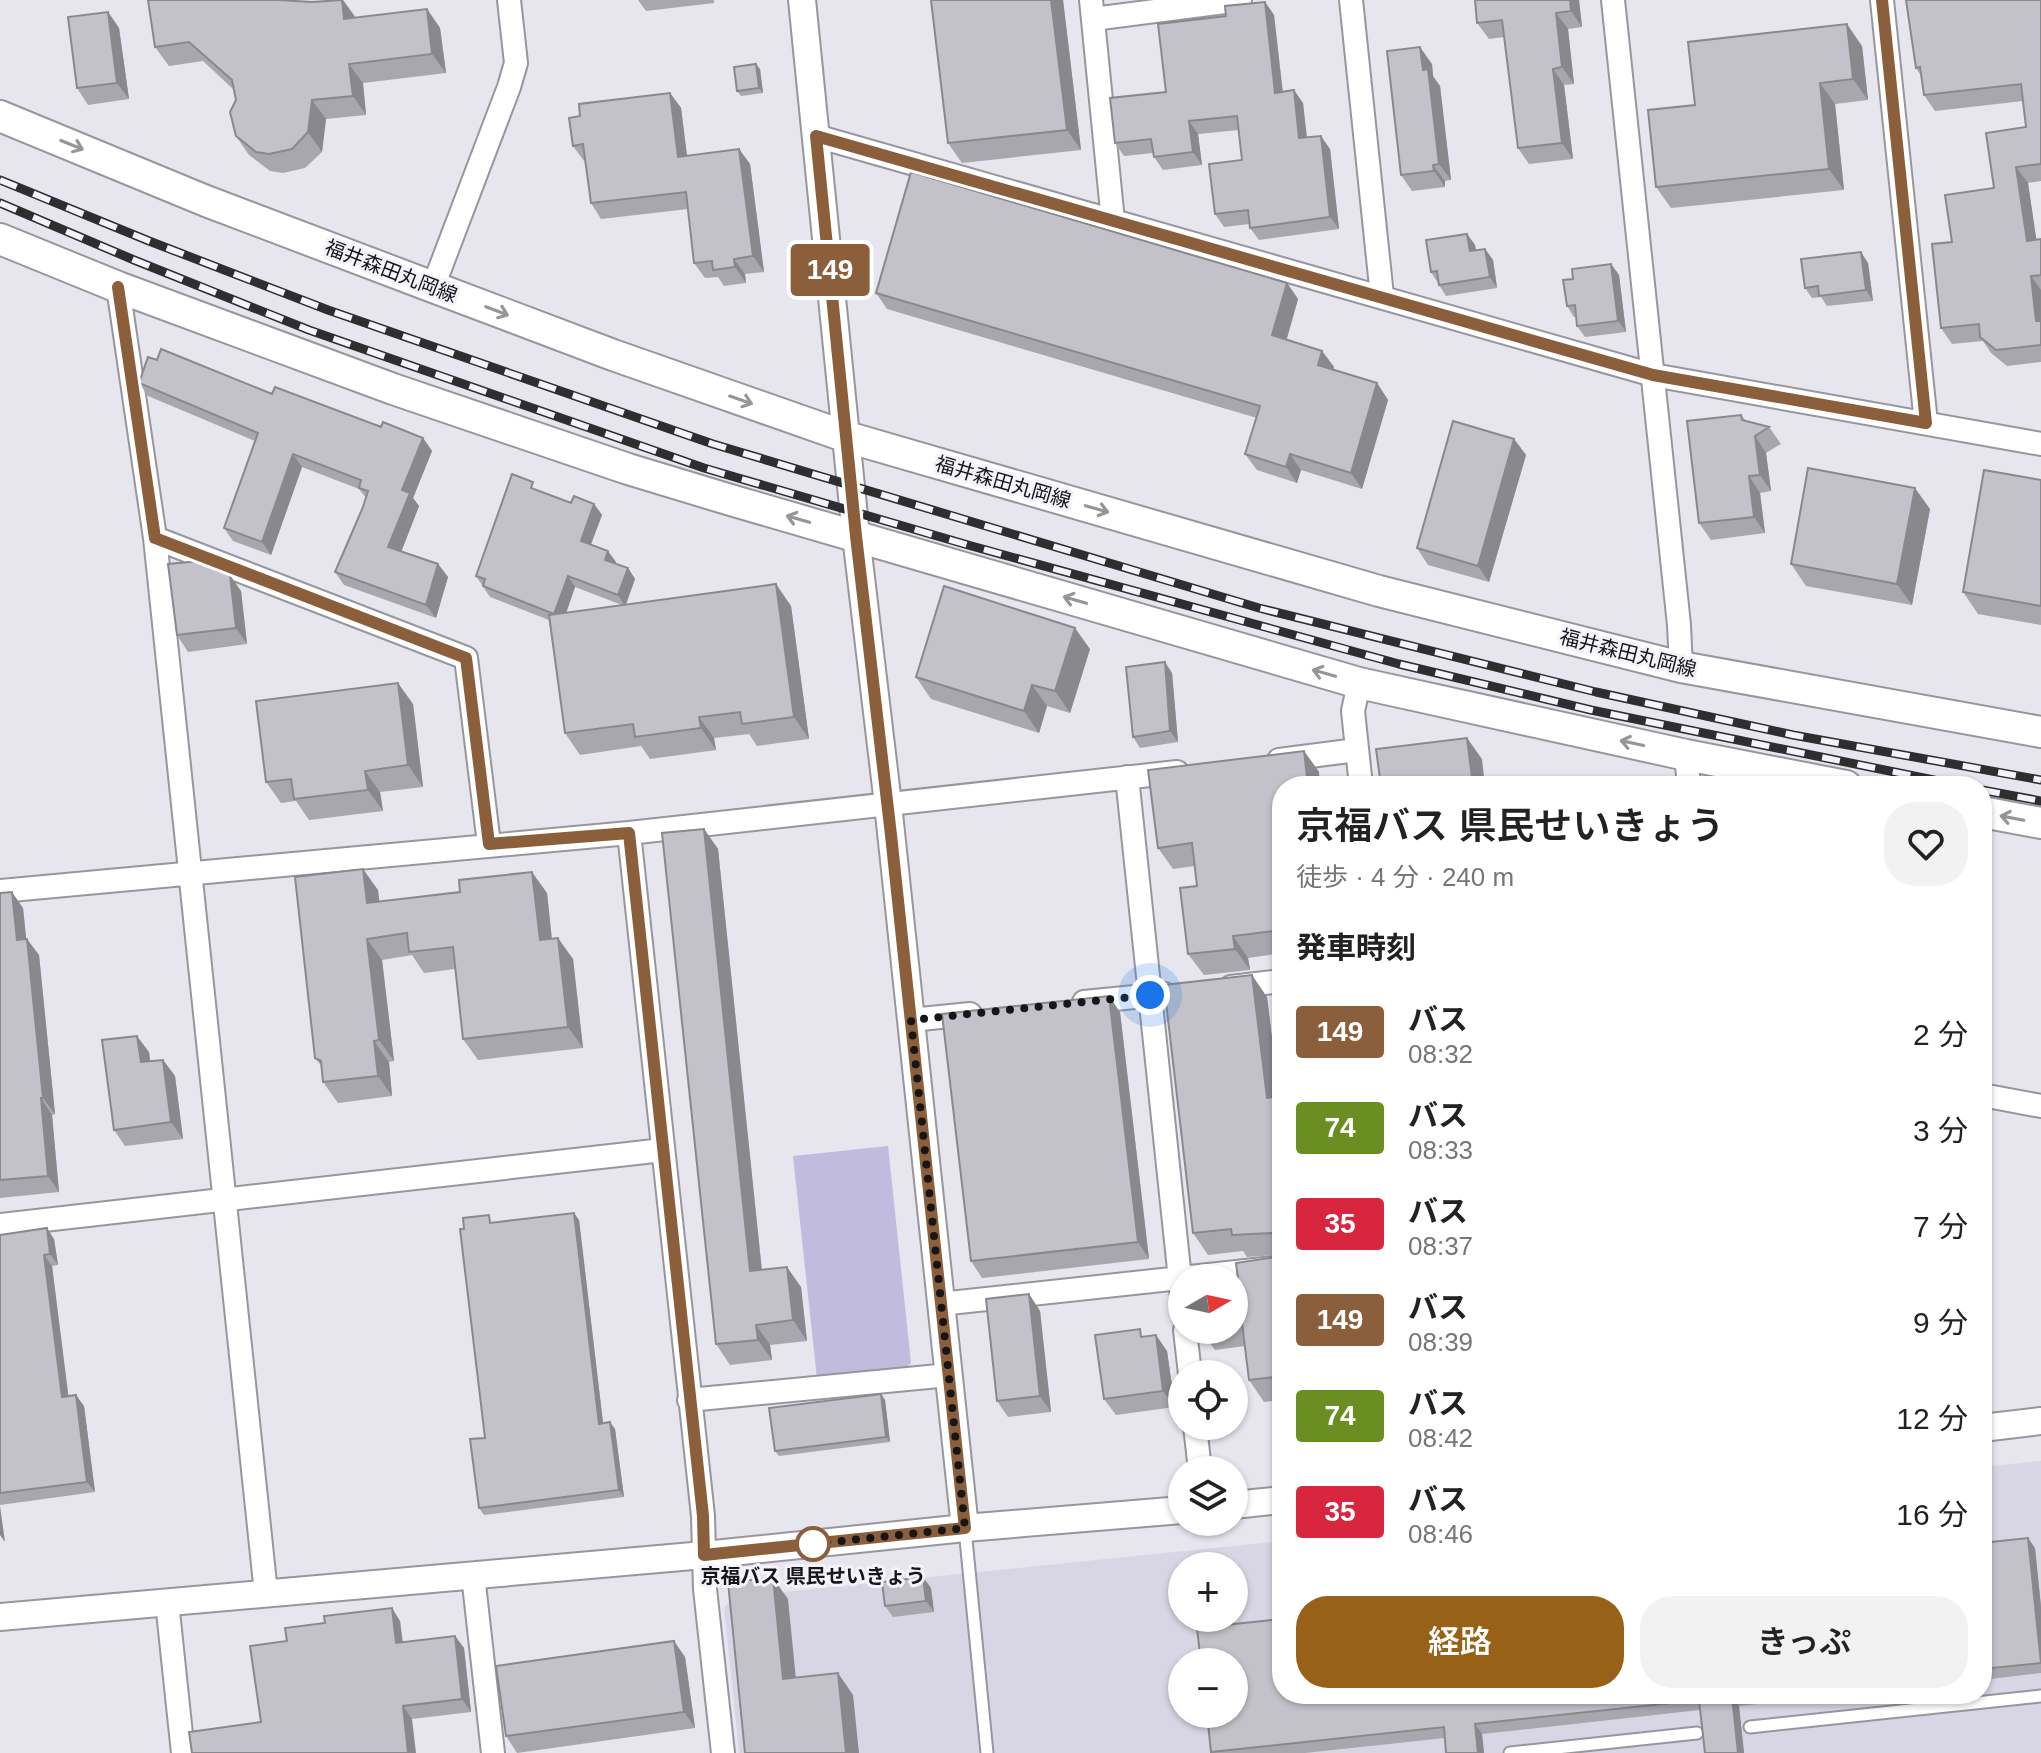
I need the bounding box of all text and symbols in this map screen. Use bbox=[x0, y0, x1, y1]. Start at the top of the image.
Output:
one-way arrow bbox=[59, 139, 84, 154]
street label: 福井森田丸岡線 bbox=[322, 236, 460, 306]
line badge: 149 bbox=[784, 244, 876, 296]
text: 149 bbox=[807, 254, 853, 285]
one-way arrow bbox=[484, 305, 509, 319]
one-way arrow bbox=[728, 394, 753, 409]
street label: 福井森田丸岡線 bbox=[933, 452, 1073, 512]
one-way arrow bbox=[1083, 502, 1109, 517]
one-way arrow bbox=[786, 511, 812, 526]
one-way arrow bbox=[1063, 592, 1088, 606]
street label: 福井森田丸岡線 bbox=[1557, 625, 1699, 681]
one-way arrow bbox=[1312, 665, 1338, 680]
one-way arrow bbox=[1620, 735, 1646, 750]
button: heart bbox=[1884, 802, 1968, 886]
text: 京福バス 県民せいきょう bbox=[1296, 805, 1725, 847]
one-way arrow bbox=[1999, 809, 2025, 824]
text: 徒歩 · 4 分 · 240 m bbox=[1296, 862, 1514, 892]
text: 発車時刻 bbox=[1296, 931, 1416, 964]
your location bbox=[1130, 975, 1170, 1015]
text: バス bbox=[1408, 1003, 1468, 1036]
text: 149 bbox=[1317, 1016, 1363, 1047]
text: 2 分 bbox=[1913, 1018, 1968, 1051]
text: 08:32 bbox=[1408, 1039, 1473, 1069]
text: バス bbox=[1408, 1099, 1468, 1132]
text: 74 bbox=[1324, 1112, 1356, 1143]
text: 3 分 bbox=[1913, 1114, 1968, 1147]
text: 08:33 bbox=[1408, 1135, 1473, 1165]
text: バス bbox=[1408, 1195, 1468, 1228]
text: 35 bbox=[1324, 1208, 1356, 1239]
text: 7 分 bbox=[1913, 1210, 1968, 1243]
text: 08:37 bbox=[1408, 1231, 1473, 1261]
north arrow bbox=[1168, 1264, 1248, 1344]
map controls bbox=[1168, 1264, 1248, 1728]
text: バス bbox=[1408, 1291, 1468, 1324]
text: 149 bbox=[1317, 1304, 1363, 1335]
text: 9 分 bbox=[1913, 1306, 1968, 1339]
text: 08:39 bbox=[1408, 1327, 1473, 1357]
button: locate bbox=[1168, 1360, 1248, 1440]
text: バス bbox=[1408, 1387, 1468, 1420]
text: 74 bbox=[1324, 1400, 1356, 1431]
text: 12 分 bbox=[1896, 1402, 1968, 1435]
text: 08:42 bbox=[1408, 1423, 1473, 1453]
button: layers bbox=[1168, 1456, 1248, 1536]
text: バス bbox=[1408, 1483, 1468, 1516]
text: 35 bbox=[1324, 1496, 1356, 1527]
text: 16 分 bbox=[1896, 1498, 1968, 1531]
text: 08:46 bbox=[1408, 1519, 1473, 1549]
marker: 京福バス 県民せいきょう bbox=[796, 1527, 830, 1561]
button: + bbox=[1168, 1552, 1248, 1632]
place label: 京福バス 県民せいきょう bbox=[700, 1565, 926, 1587]
button: 経路 bbox=[1296, 1596, 1624, 1688]
button: きっぷ bbox=[1640, 1596, 1968, 1688]
button: − bbox=[1168, 1648, 1248, 1728]

